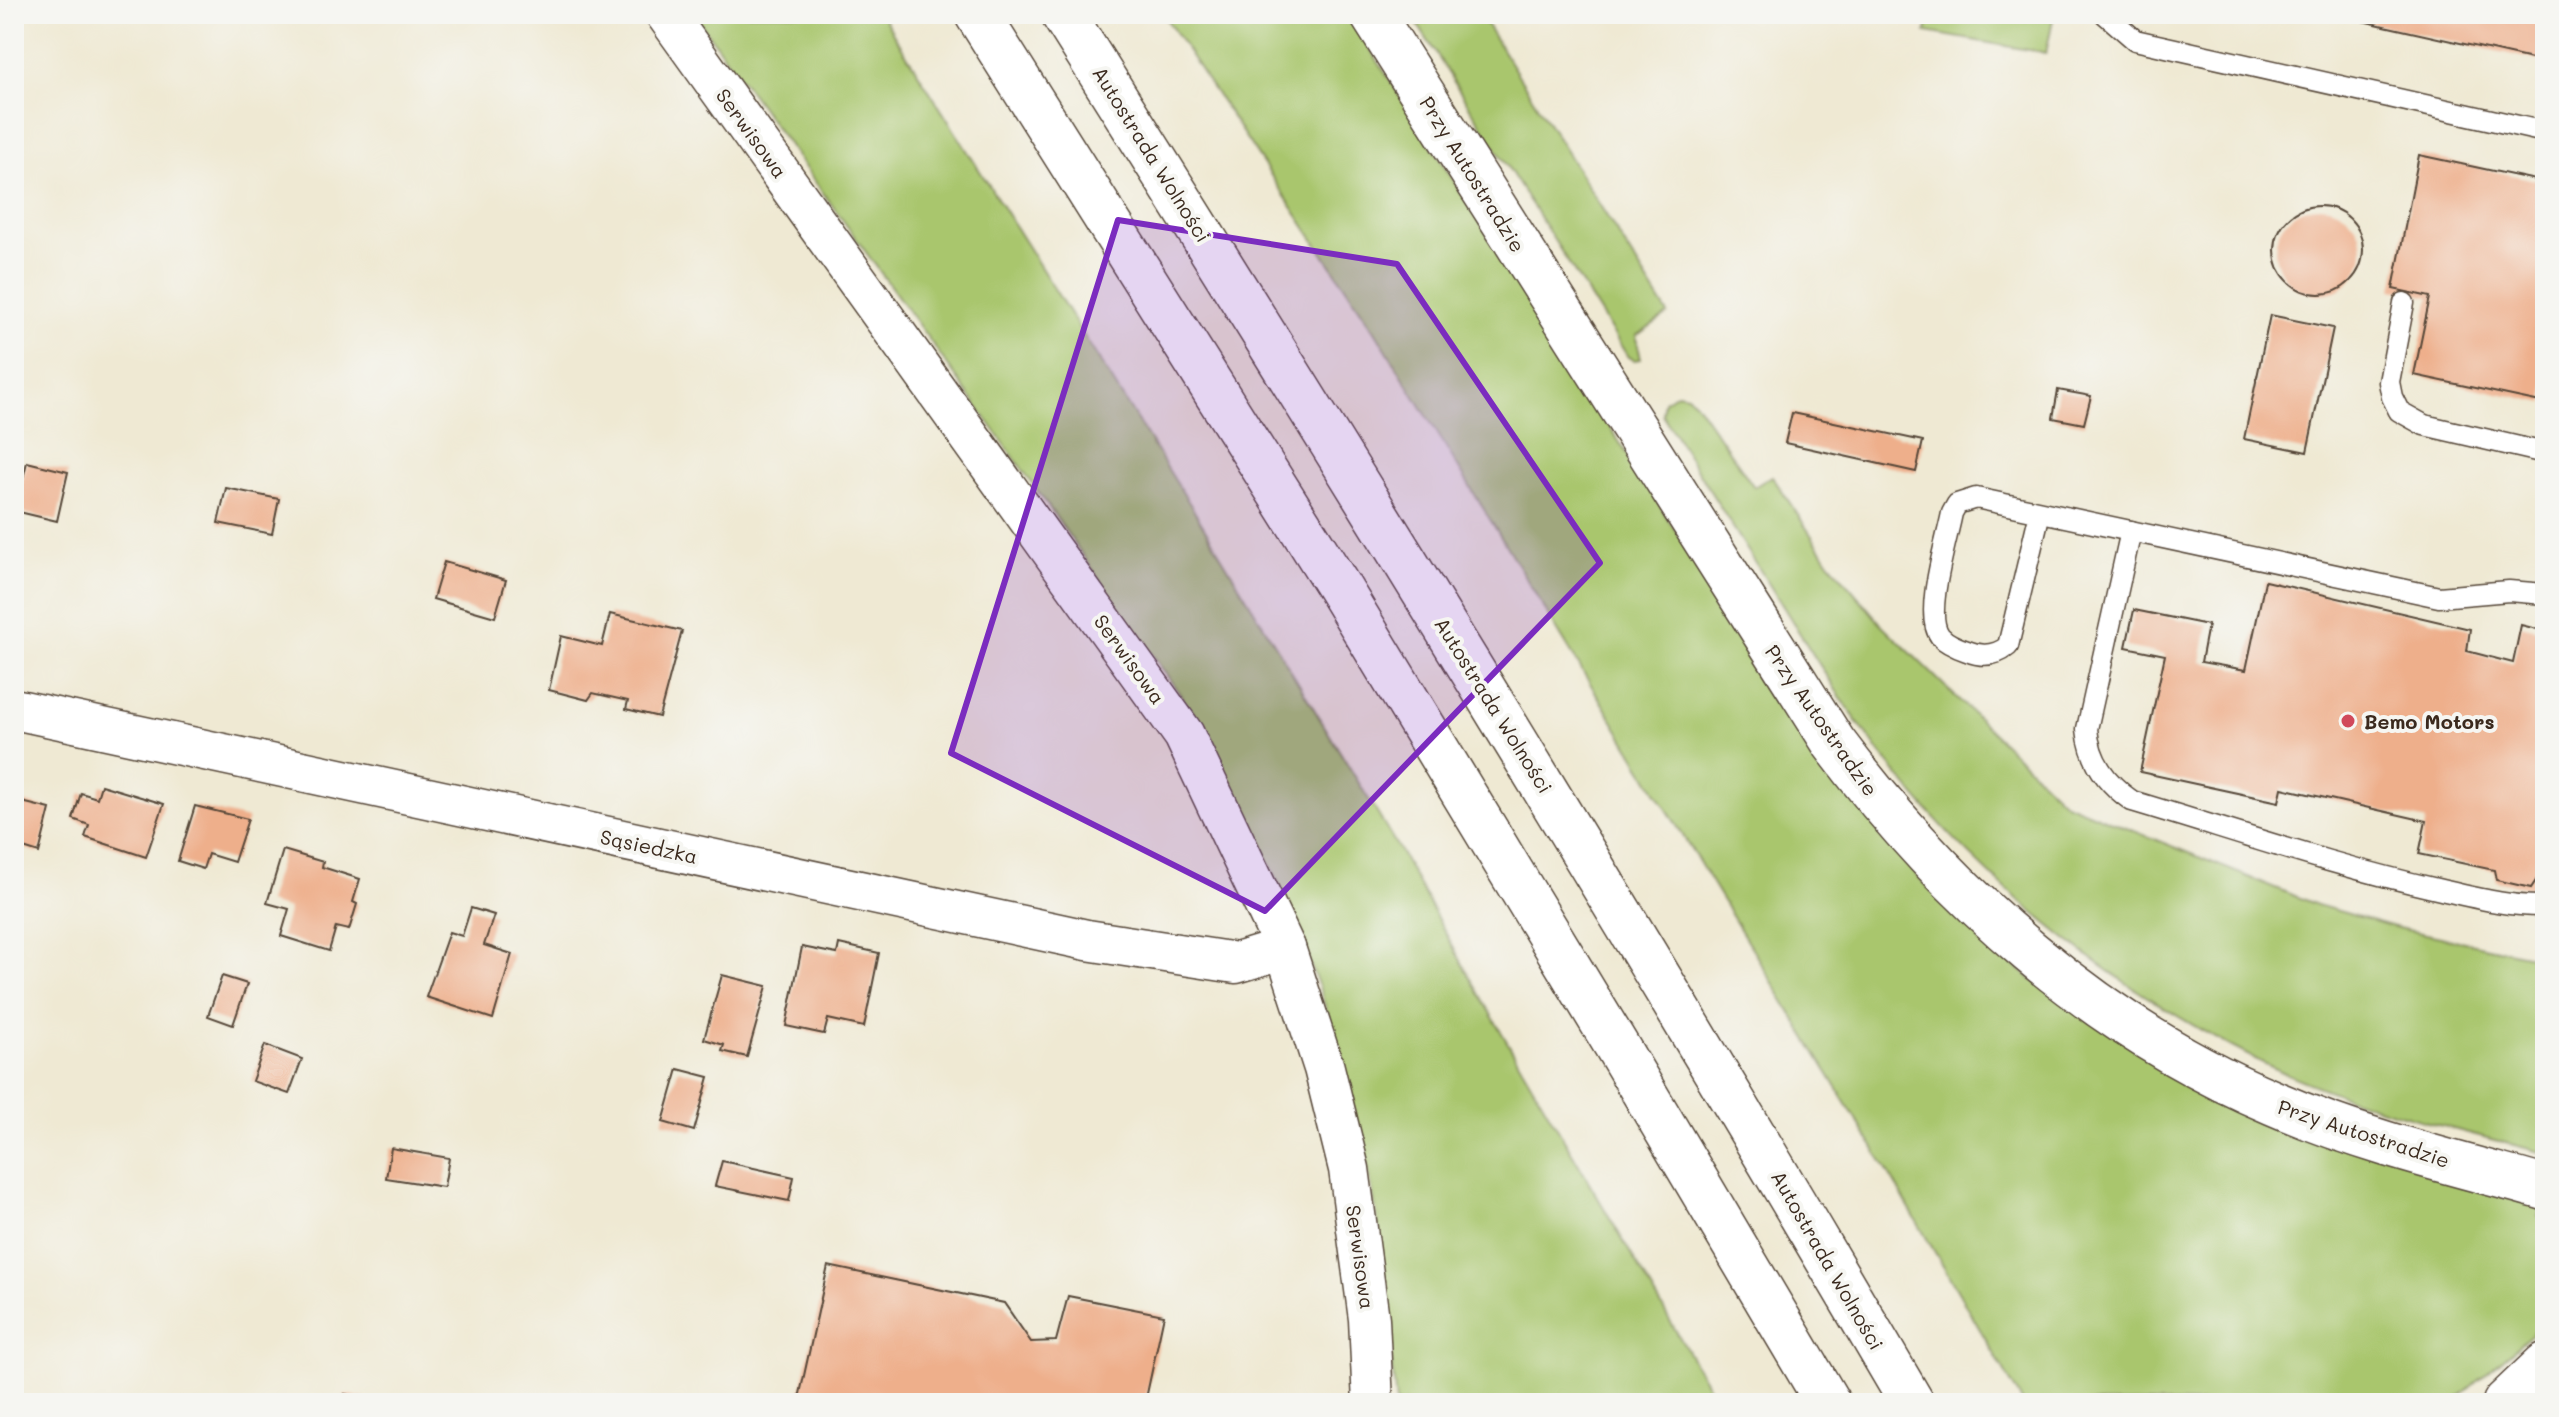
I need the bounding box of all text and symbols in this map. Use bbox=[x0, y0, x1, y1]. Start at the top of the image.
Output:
street label: Autostrada Wolności bbox=[1087, 61, 1217, 247]
street label: Serwisowa bbox=[711, 83, 793, 183]
street label: Przy Autostradzie bbox=[1415, 91, 1531, 257]
street label: Serwisowa bbox=[1089, 609, 1171, 709]
street label: Autostrada Wolności bbox=[1429, 612, 1559, 798]
street label: Przy Autostradzie bbox=[1760, 639, 1884, 801]
place label: Bemo Motors bbox=[2364, 708, 2494, 734]
marker: Bemo Motors bbox=[2339, 712, 2357, 730]
street label: Sąsiedzka bbox=[598, 823, 700, 869]
street label: Przy Autostradzie bbox=[2275, 1093, 2453, 1173]
street label: Autostrada Wolności bbox=[1766, 1166, 1890, 1354]
street label: Serwisowa bbox=[1341, 1203, 1381, 1311]

